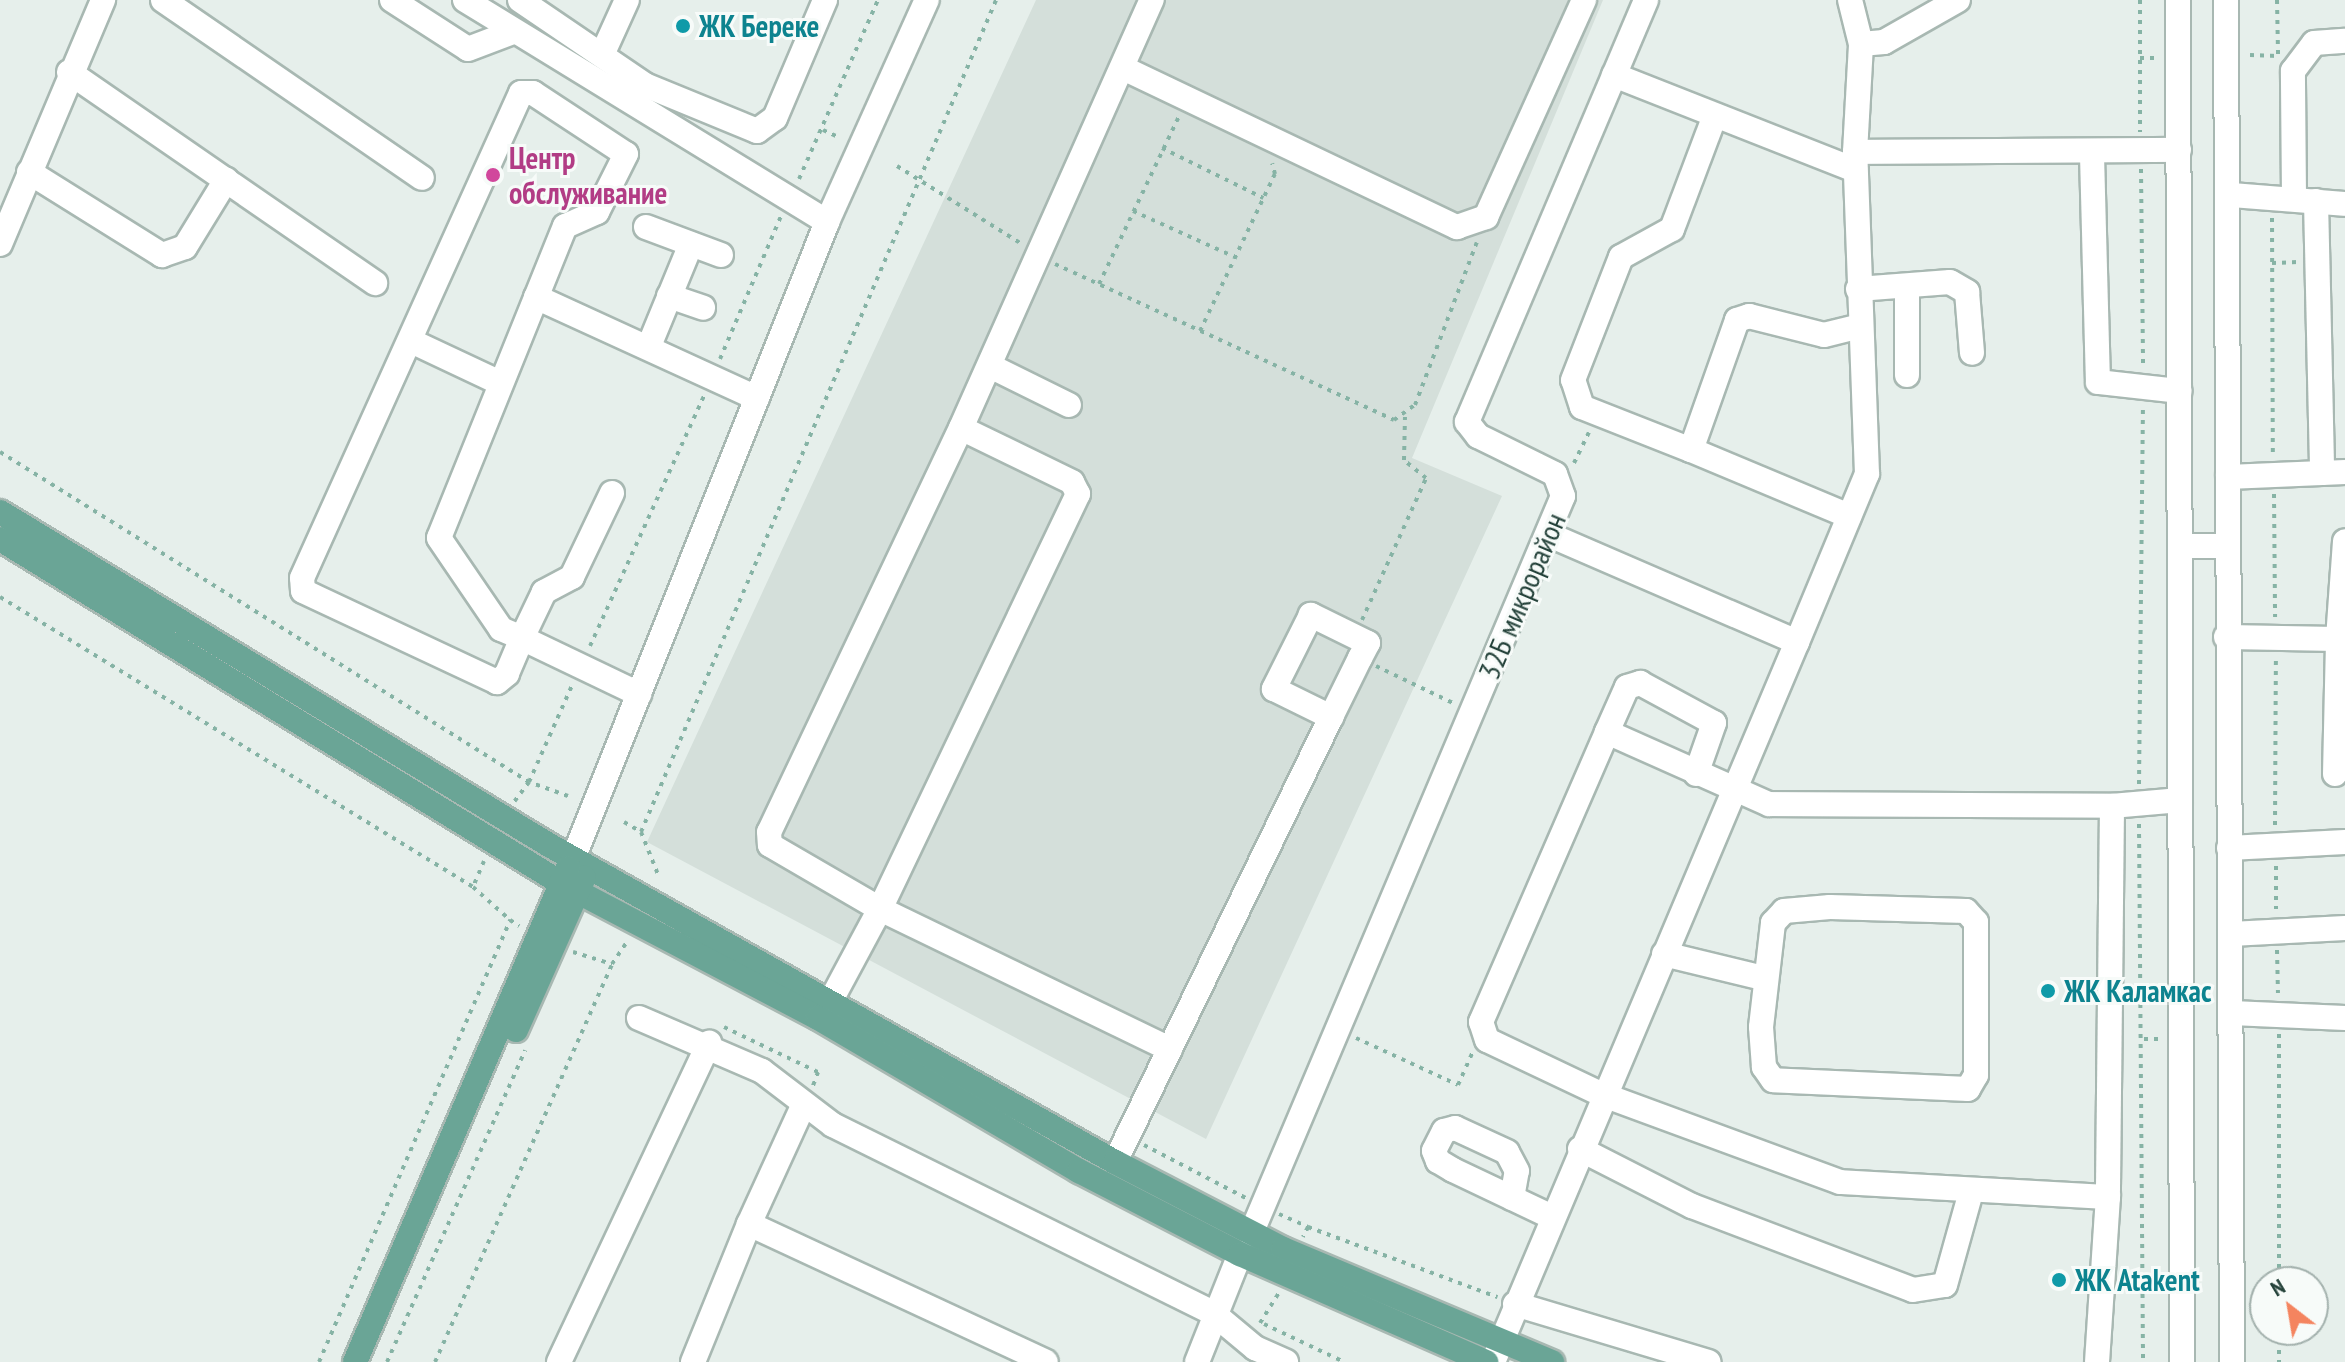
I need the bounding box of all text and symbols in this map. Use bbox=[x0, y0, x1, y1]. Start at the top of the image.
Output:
place label: ЖК Береке bbox=[699, 8, 820, 44]
marker: ЖК Береке bbox=[674, 17, 692, 35]
place label: Центр обслуживание bbox=[509, 140, 667, 210]
marker: Центр обслуживание bbox=[484, 166, 502, 184]
street label: 32Б микрорайон bbox=[1471, 507, 1573, 685]
place label: ЖК Каламкас bbox=[2064, 973, 2212, 1009]
marker: ЖК Каламкас bbox=[2039, 982, 2057, 1000]
place label: ЖК Atakent bbox=[2075, 1262, 2200, 1298]
north arrow bbox=[2249, 1266, 2329, 1346]
marker: ЖК Atakent bbox=[2050, 1271, 2068, 1289]
text: N bbox=[2265, 1272, 2290, 1302]

